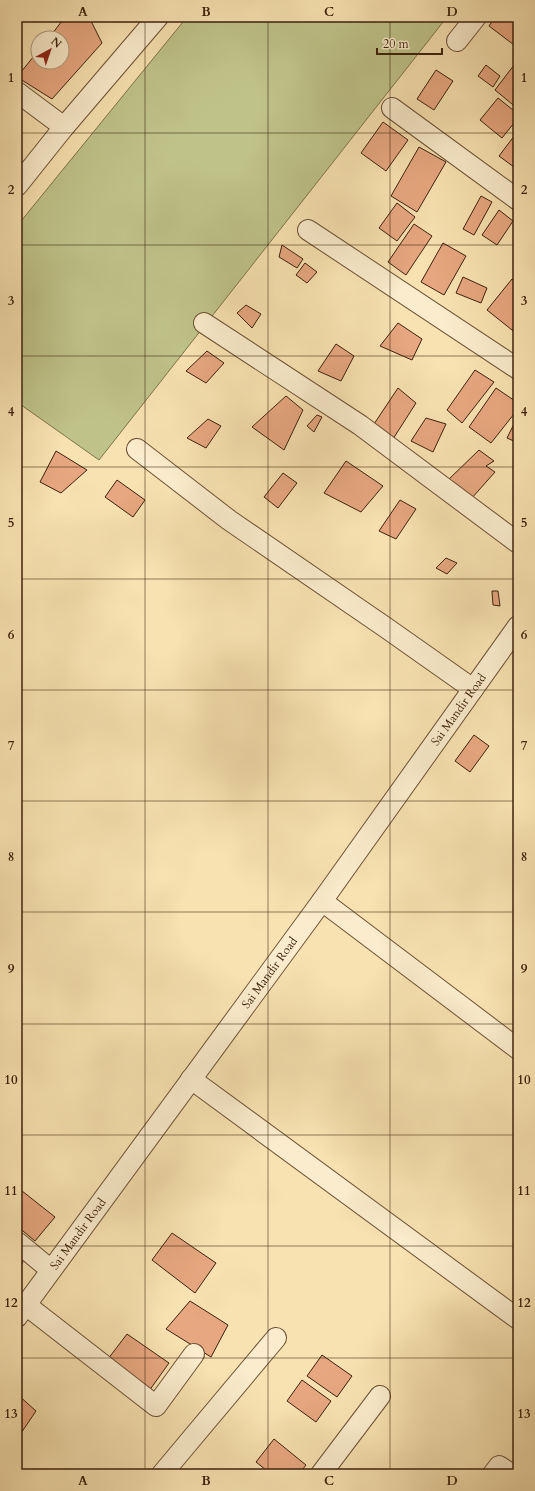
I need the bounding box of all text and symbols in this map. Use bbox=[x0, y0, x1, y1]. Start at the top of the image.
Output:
text: A bbox=[78, 3, 88, 21]
text: B bbox=[201, 3, 211, 21]
text: C bbox=[324, 3, 334, 21]
text: D bbox=[446, 3, 458, 21]
north arrow bbox=[30, 30, 70, 70]
scale bar bbox=[377, 30, 442, 56]
text: N bbox=[48, 34, 65, 52]
text: 20 m bbox=[383, 36, 410, 52]
text: 1 bbox=[8, 69, 14, 87]
text: 1 bbox=[521, 69, 527, 87]
text: 2 bbox=[8, 181, 15, 199]
text: 2 bbox=[521, 181, 528, 199]
text: 3 bbox=[8, 292, 15, 310]
text: 3 bbox=[521, 292, 528, 310]
text: 4 bbox=[8, 403, 15, 421]
text: 4 bbox=[521, 403, 528, 421]
text: 5 bbox=[8, 514, 14, 532]
text: 5 bbox=[521, 514, 527, 532]
text: 6 bbox=[8, 626, 15, 644]
text: 6 bbox=[521, 626, 528, 644]
street label: Sai Mandir Road bbox=[427, 670, 490, 749]
text: 7 bbox=[8, 737, 15, 755]
text: 7 bbox=[521, 737, 528, 755]
text: 8 bbox=[8, 848, 14, 866]
text: 8 bbox=[521, 848, 527, 866]
street label: Sai Mandir Road bbox=[238, 933, 301, 1012]
text: 9 bbox=[8, 960, 15, 978]
text: 9 bbox=[521, 960, 528, 978]
text: 10 bbox=[4, 1071, 18, 1089]
text: 10 bbox=[517, 1071, 531, 1089]
text: 11 bbox=[4, 1182, 18, 1200]
text: 11 bbox=[517, 1182, 531, 1200]
street label: Sai Mandir Road bbox=[46, 1194, 110, 1273]
text: 12 bbox=[4, 1294, 18, 1312]
text: 12 bbox=[517, 1294, 531, 1312]
text: 13 bbox=[4, 1405, 18, 1423]
text: 13 bbox=[517, 1405, 531, 1423]
text: A bbox=[78, 1472, 88, 1490]
text: B bbox=[201, 1472, 211, 1490]
text: C bbox=[324, 1472, 334, 1490]
text: D bbox=[446, 1472, 458, 1490]

